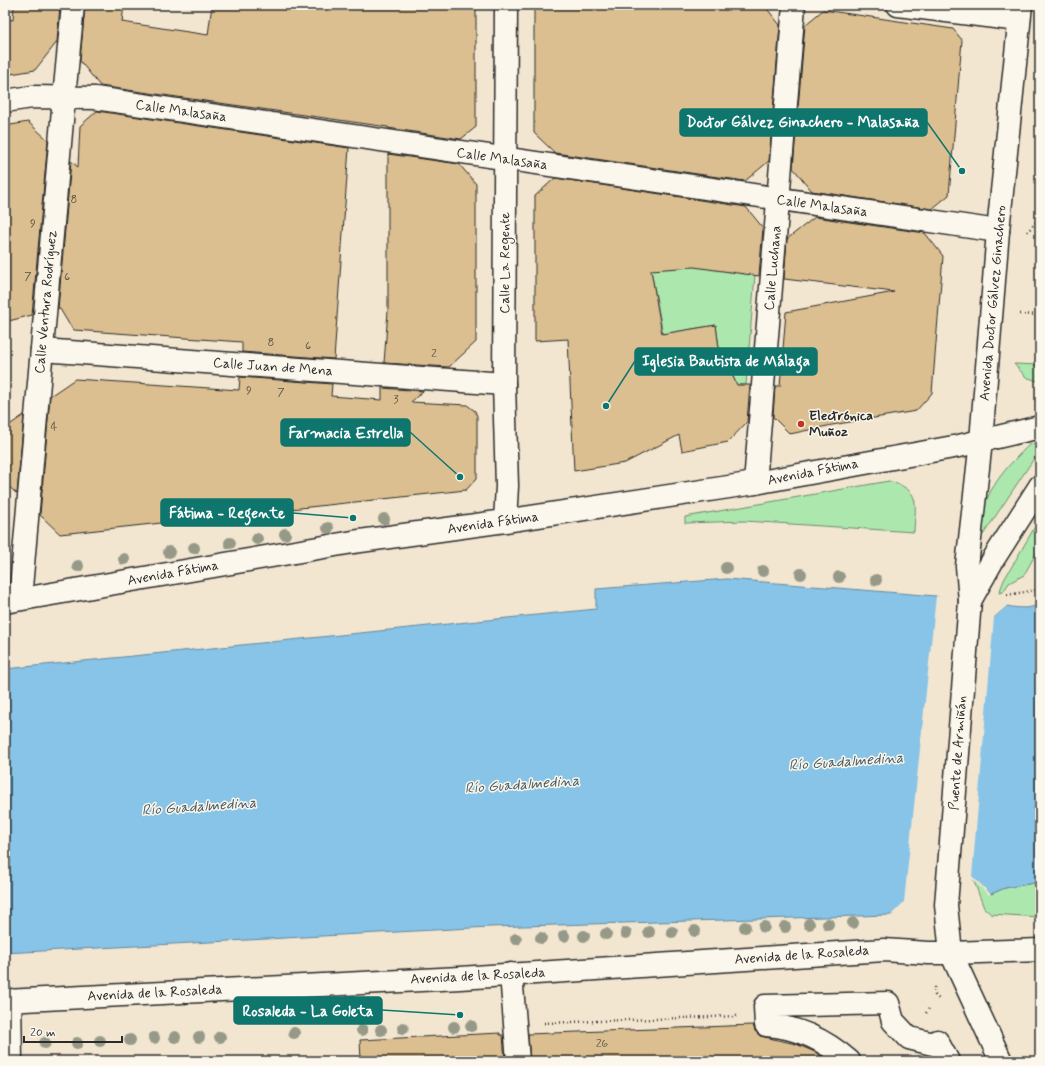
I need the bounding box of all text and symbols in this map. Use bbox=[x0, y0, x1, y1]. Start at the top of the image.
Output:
street label: Calle Malasaña bbox=[134, 96, 228, 126]
callout: Doctor Gálvez Ginachero - Malasaña bbox=[680, 109, 927, 136]
text: Doctor Gálvez Ginachero - Malasaña bbox=[686, 113, 920, 133]
street label: Calle Malasaña bbox=[455, 144, 549, 174]
street label: Calle Malasaña bbox=[775, 191, 869, 221]
house number: 8 bbox=[71, 192, 77, 208]
street label: Avenida Doctor Gálvez Ginachero bbox=[975, 204, 1011, 402]
street label: Calle La Regente bbox=[496, 212, 515, 314]
house number: 9 bbox=[30, 216, 36, 232]
street label: Calle Luchana bbox=[760, 225, 786, 311]
street label: Calle Ventura Rodríguez bbox=[31, 229, 61, 375]
house number: 7 bbox=[24, 269, 32, 285]
house number: 6 bbox=[64, 269, 70, 285]
house number: 8 bbox=[268, 335, 274, 351]
house number: 6 bbox=[305, 338, 311, 354]
house number: 2 bbox=[431, 346, 437, 362]
callout: Iglesia Bautista de Málaga bbox=[635, 348, 817, 375]
text: Iglesia Bautista de Málaga bbox=[642, 352, 810, 374]
street label: Calle Juan de Mena bbox=[212, 354, 334, 380]
house number: 9 bbox=[246, 383, 252, 399]
house number: 7 bbox=[277, 385, 285, 401]
house number: 3 bbox=[393, 392, 399, 408]
place label: Electrónica Muñoz bbox=[809, 407, 873, 441]
house number: 4 bbox=[51, 419, 58, 435]
callout: Farmacia Estrella bbox=[281, 419, 410, 446]
marker: Electrónica Muñoz bbox=[796, 419, 806, 429]
text: Farmacia Estrella bbox=[288, 424, 404, 444]
street label: Avenida Fátima bbox=[766, 454, 860, 490]
callout: Fátima - Regente bbox=[161, 499, 293, 526]
text: Fátima - Regente bbox=[169, 504, 285, 526]
street label: Avenida Fátima bbox=[446, 508, 540, 538]
street label: Avenida Fátima bbox=[126, 556, 220, 590]
street label: Puente de Armiñán bbox=[945, 695, 971, 811]
water label: Río Guadalmedina bbox=[788, 748, 904, 776]
water label: Río Guadalmedina bbox=[464, 771, 580, 799]
water label: Río Guadalmedina bbox=[141, 793, 257, 821]
street label: Avenida de la Rosaleda bbox=[734, 941, 870, 969]
street label: Avenida de la Rosaleda bbox=[410, 963, 546, 989]
street label: Avenida de la Rosaleda bbox=[87, 980, 223, 1006]
callout: Rosaleda - La Goleta bbox=[234, 997, 382, 1024]
text: Rosaleda - La Goleta bbox=[243, 1002, 374, 1022]
scale bar bbox=[24, 1018, 122, 1044]
text: 20 m bbox=[30, 1025, 56, 1041]
house number: 26 bbox=[596, 1036, 609, 1052]

